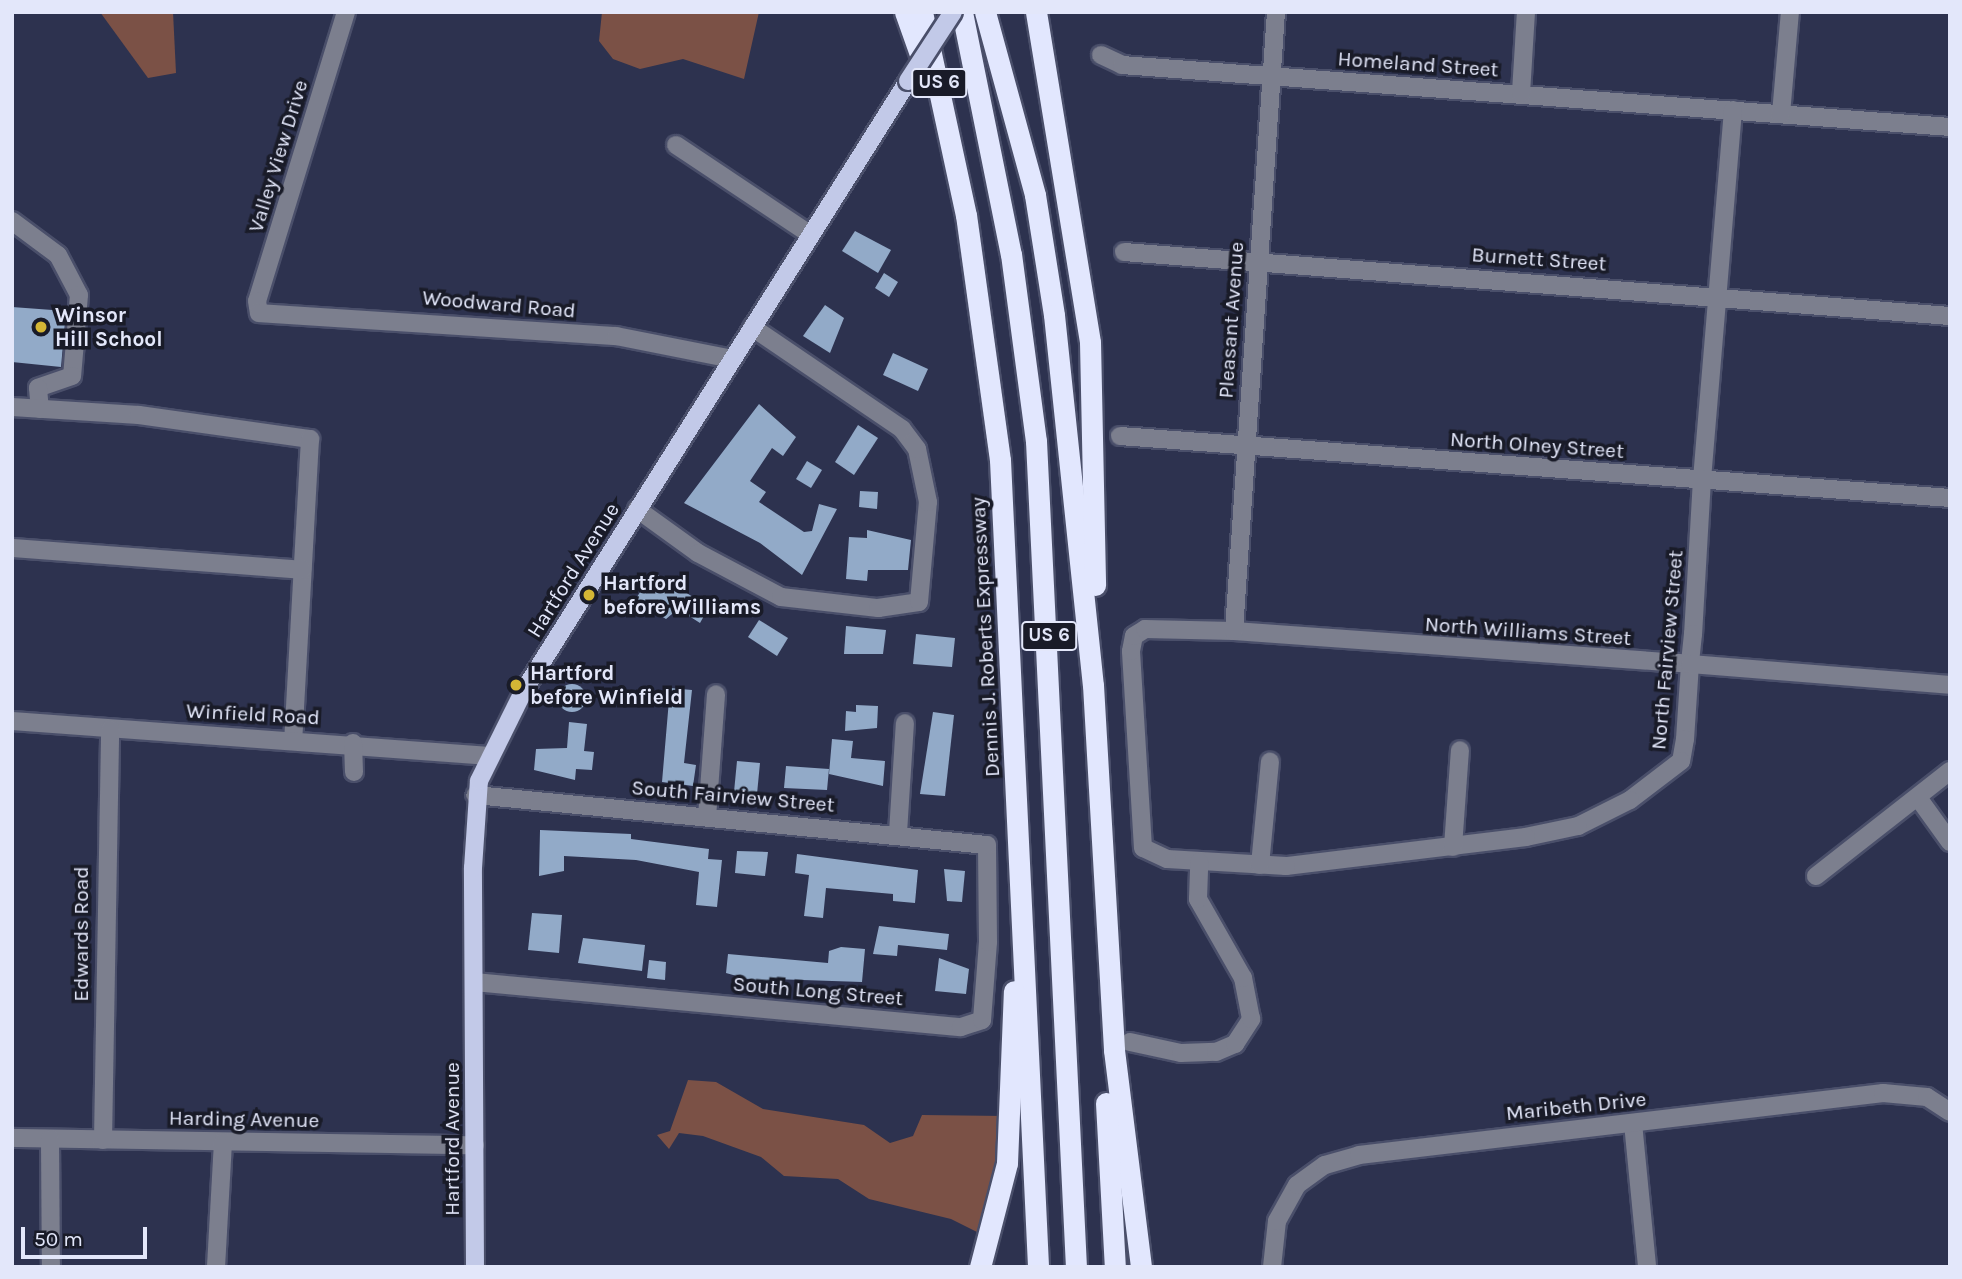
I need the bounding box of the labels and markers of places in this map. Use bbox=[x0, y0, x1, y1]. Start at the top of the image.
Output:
place label: Winsor Hill School bbox=[55, 302, 163, 352]
marker: Winsor Hill School bbox=[33, 319, 49, 335]
place label: Hartford before Williams bbox=[603, 570, 761, 620]
marker: Hartford before Williams bbox=[581, 587, 597, 603]
place label: Hartford before Winfield bbox=[530, 660, 683, 710]
marker: Hartford before Winfield bbox=[508, 677, 524, 693]

